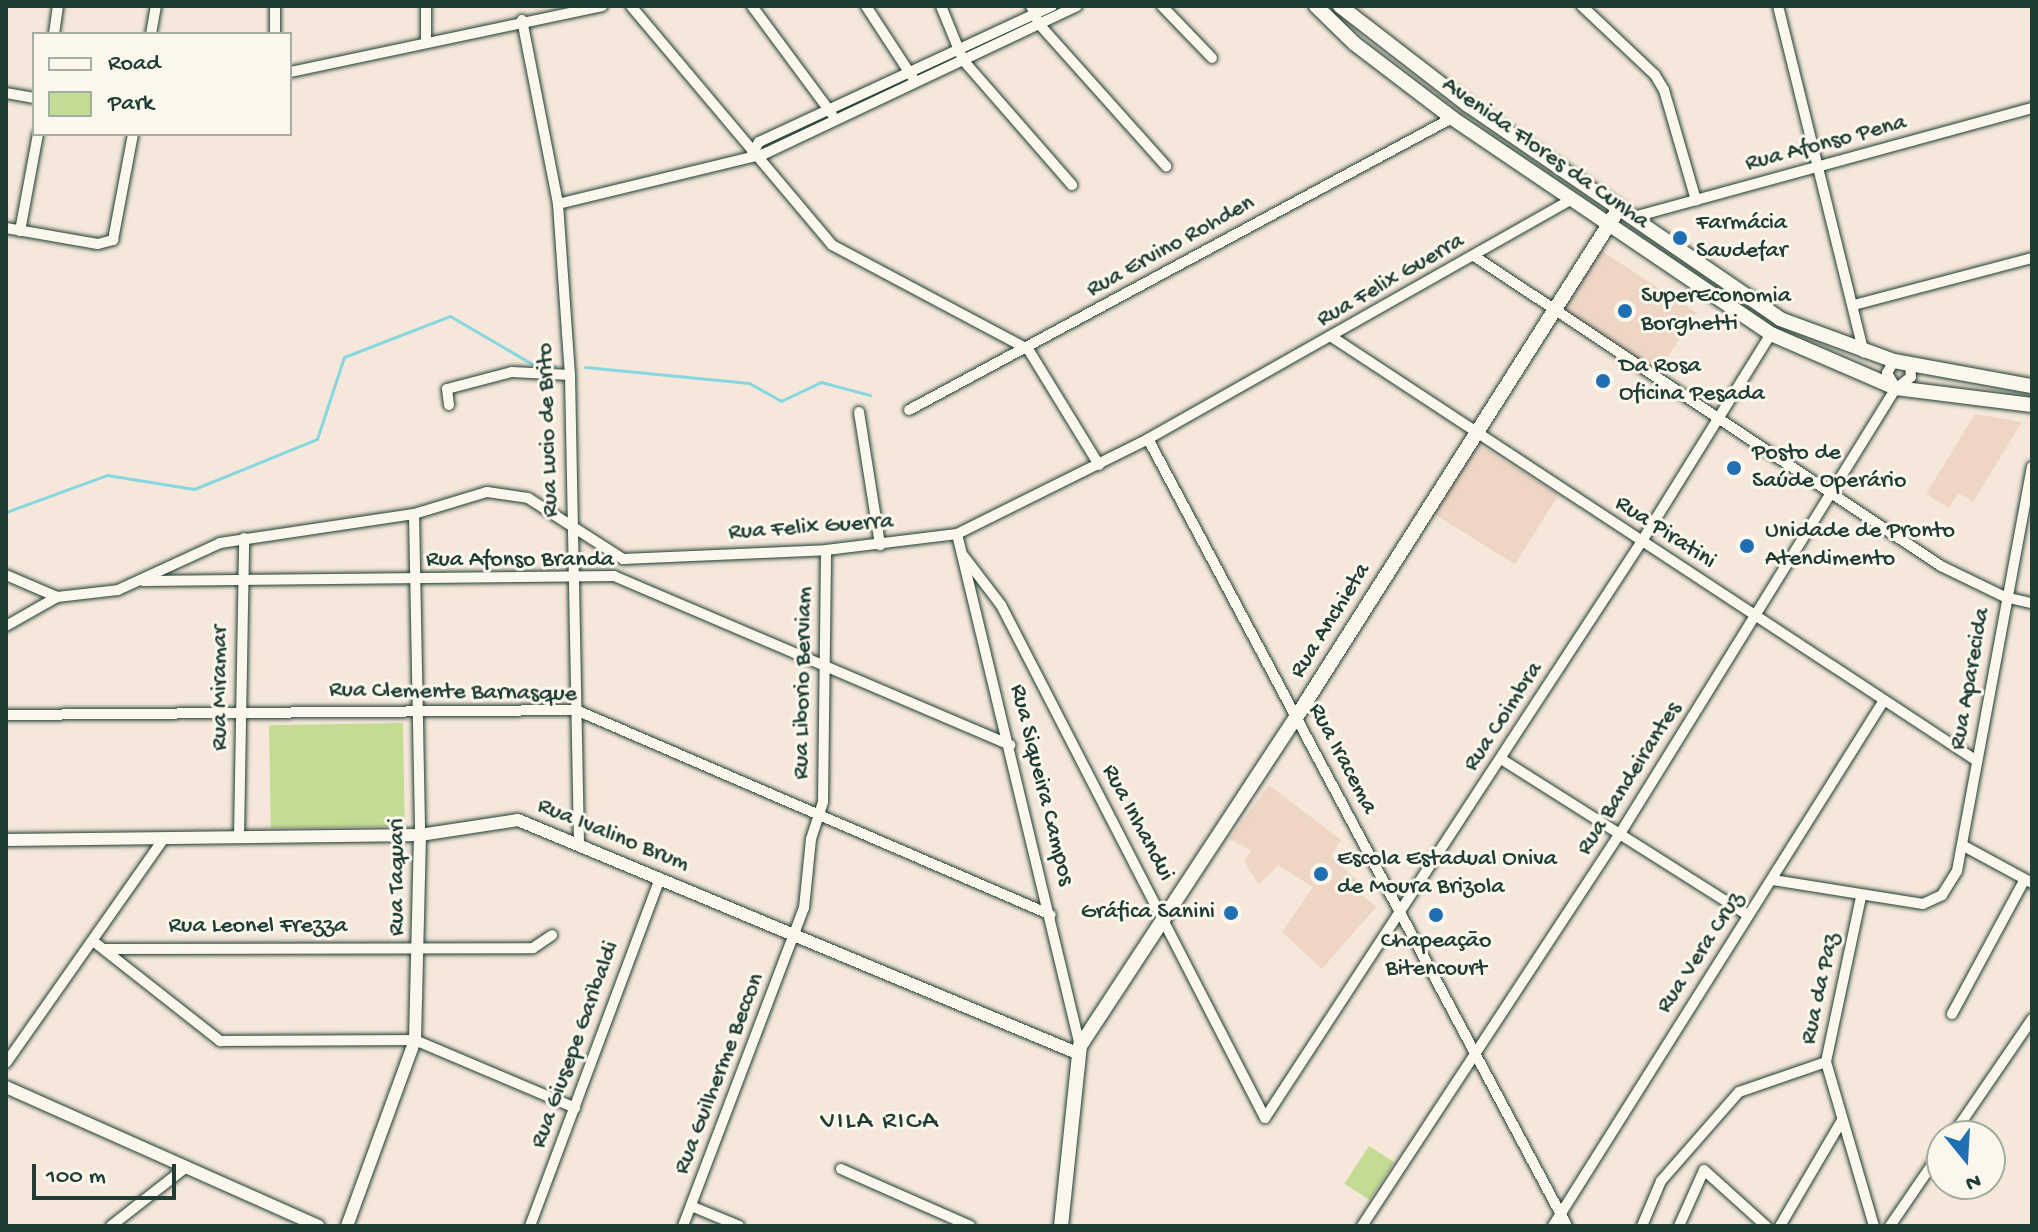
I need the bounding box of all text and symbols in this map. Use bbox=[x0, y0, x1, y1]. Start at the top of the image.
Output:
legend bbox=[32, 32, 292, 136]
text: Road bbox=[108, 50, 160, 79]
street label: Avenida Flores da Cunha bbox=[1435, 71, 1655, 237]
text: Park bbox=[108, 90, 154, 119]
street label: Rua Afonso Pena bbox=[1742, 109, 1910, 179]
street label: Rua Ervino Rohden bbox=[1082, 189, 1260, 305]
place label: Farmácia Saudefar bbox=[1696, 210, 1787, 266]
street label: Rua Felix Guerra bbox=[1312, 227, 1470, 335]
marker: Farmácia Saudefar bbox=[1671, 229, 1689, 247]
place label: SuperEconomia Borghetti bbox=[1641, 283, 1791, 339]
marker: SuperEconomia Borghetti bbox=[1616, 302, 1634, 320]
street label: Rua Lucio de Brito bbox=[532, 342, 566, 518]
place label: Da Rosa Oficina Pesada bbox=[1619, 353, 1765, 409]
marker: Da Rosa Oficina Pesada bbox=[1594, 372, 1612, 390]
place label: Posto de Saúde Operário bbox=[1752, 440, 1906, 496]
marker: Posto de Saúde Operário bbox=[1723, 457, 1745, 479]
street label: Rua Piratini bbox=[1609, 490, 1721, 576]
street label: Rua Felix Guerra bbox=[727, 508, 895, 548]
place label: Unidade de Pronto Atendimento bbox=[1765, 518, 1955, 574]
marker: Unidade de Pronto Atendimento bbox=[1736, 535, 1758, 557]
street label: Rua Afonso Branda bbox=[426, 547, 614, 575]
street label: Rua Anchieta bbox=[1284, 558, 1378, 684]
street label: Rua Liborio Berviam bbox=[788, 586, 820, 780]
street label: Rua Aparecida bbox=[1944, 606, 1998, 752]
street label: Rua Miramar bbox=[207, 625, 235, 751]
street label: Rua Coimbra bbox=[1458, 657, 1550, 777]
street label: Rua Clemente Barnasque bbox=[329, 676, 577, 710]
street label: Rua Siqueira Campos bbox=[1002, 681, 1080, 889]
street label: Rua Bandeirantes bbox=[1571, 697, 1689, 861]
street label: Rua Iracema bbox=[1301, 699, 1383, 819]
street label: Rua Inhandui bbox=[1094, 760, 1180, 886]
street label: Rua Ivalino Brum bbox=[533, 792, 693, 880]
street label: Rua Taquari bbox=[384, 818, 412, 936]
place label: Escola Estadual Oniva de Moura Brizola bbox=[1337, 846, 1557, 902]
marker: Escola Estadual Oniva de Moura Brizola bbox=[1312, 865, 1330, 883]
street label: Rua Vera Cruz bbox=[1651, 887, 1751, 1019]
place label: Gráfica Sanini bbox=[1081, 899, 1215, 927]
marker: Gráfica Sanini bbox=[1222, 904, 1240, 922]
marker: Chapeação Bitencourt bbox=[1427, 906, 1445, 924]
street label: Rua Leonel Frezza bbox=[169, 913, 347, 941]
place label: Chapeação Bitencourt bbox=[1381, 928, 1491, 984]
street label: Rua da Paz bbox=[1795, 931, 1847, 1047]
street label: Rua Giusepe Garibaldi bbox=[525, 938, 627, 1152]
street label: Rua Guilherme Beccon bbox=[668, 969, 772, 1179]
district label: VILA RICA bbox=[820, 1107, 940, 1139]
north arrow bbox=[1926, 1120, 2006, 1200]
scale bar bbox=[36, 1148, 180, 1198]
text: 100 m bbox=[46, 1163, 106, 1192]
text: N bbox=[1962, 1166, 1984, 1196]

